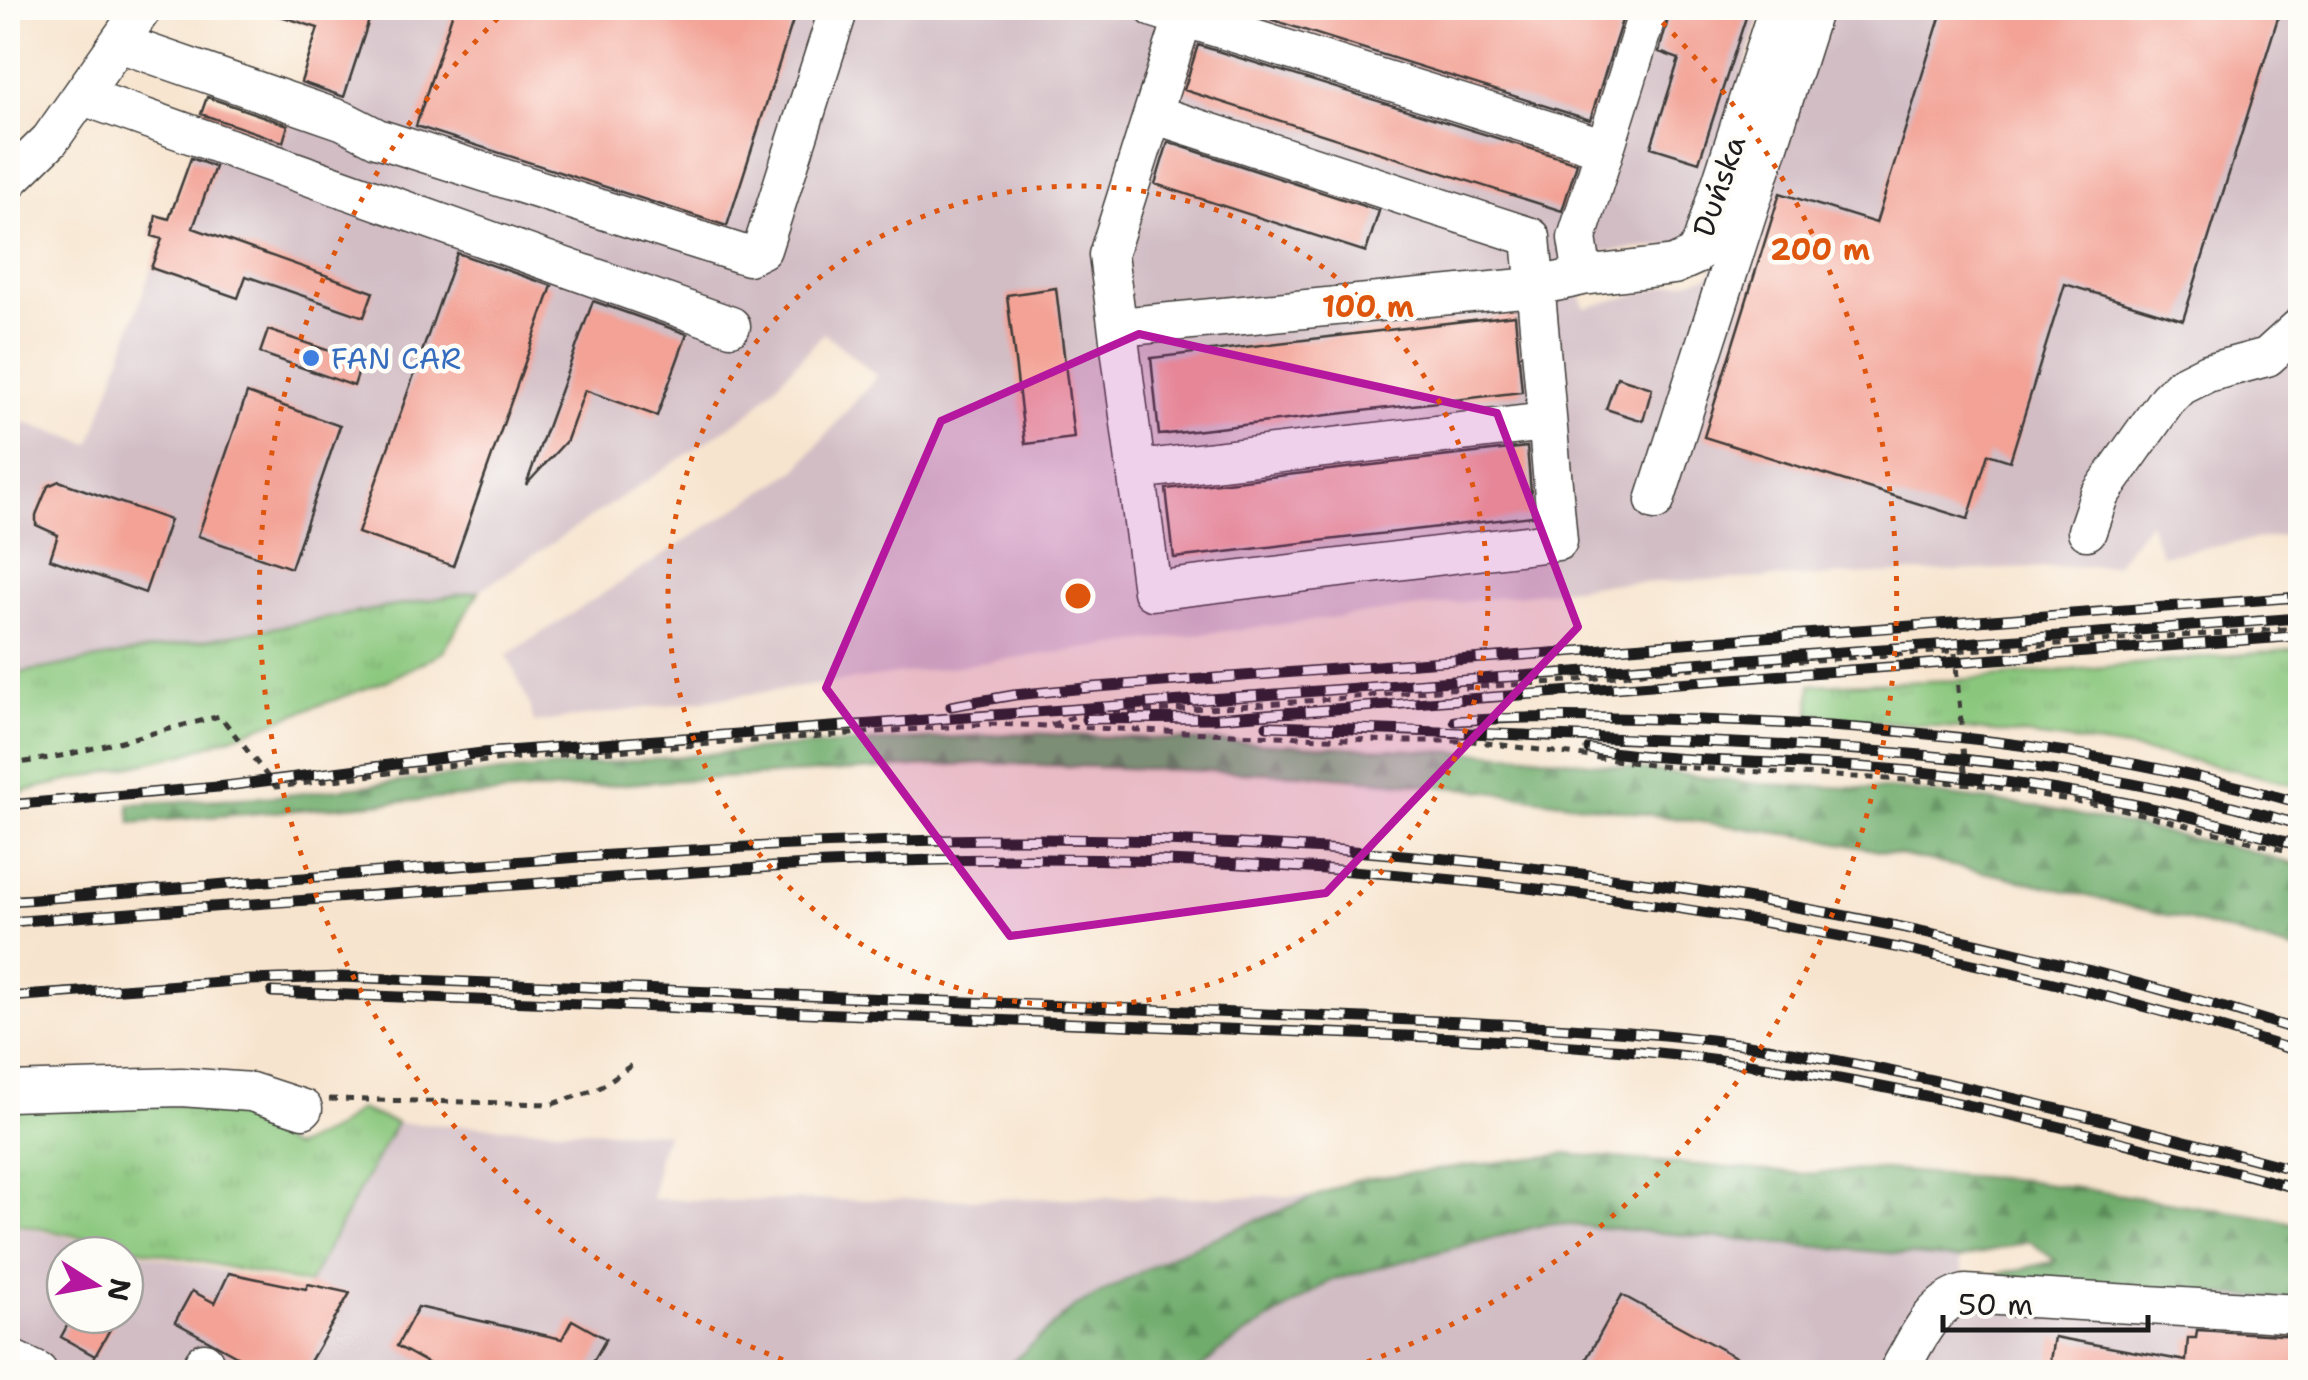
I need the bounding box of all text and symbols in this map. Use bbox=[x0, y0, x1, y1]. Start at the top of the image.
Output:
street label: Duńska bbox=[1683, 130, 1756, 242]
text: 200 m bbox=[1770, 229, 1870, 270]
text: 100 m bbox=[1322, 286, 1414, 327]
place label: FAN CAR bbox=[331, 338, 461, 379]
marker: FAN CAR bbox=[300, 347, 322, 369]
centre of rings bbox=[1060, 578, 1096, 614]
north arrow bbox=[45, 1235, 145, 1335]
scale bar bbox=[1943, 1270, 2148, 1332]
text: N bbox=[99, 1275, 140, 1304]
text: 50 m bbox=[1958, 1284, 2033, 1325]

